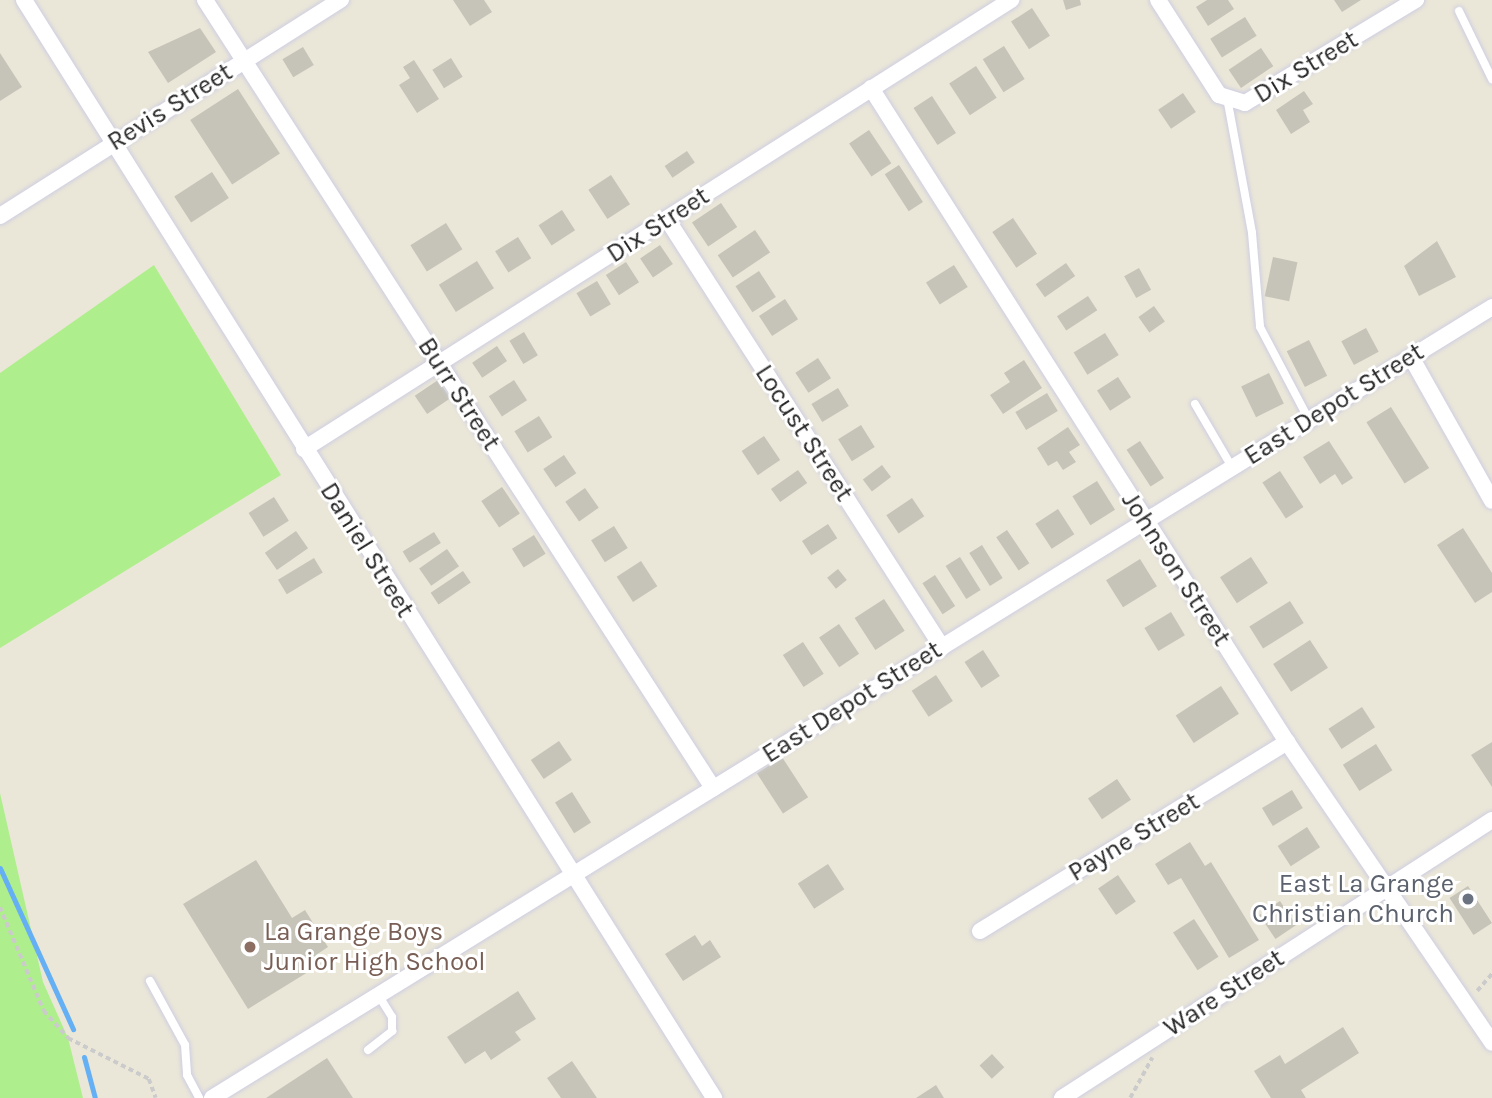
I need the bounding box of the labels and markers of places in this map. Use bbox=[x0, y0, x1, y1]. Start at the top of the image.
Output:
place label: East La Grange Christian Church bbox=[1252, 868, 1454, 930]
marker: East La Grange Christian Church bbox=[1460, 891, 1476, 907]
place label: La Grange Boys Junior High School bbox=[264, 916, 486, 978]
marker: La Grange Boys Junior High School bbox=[242, 939, 258, 955]

